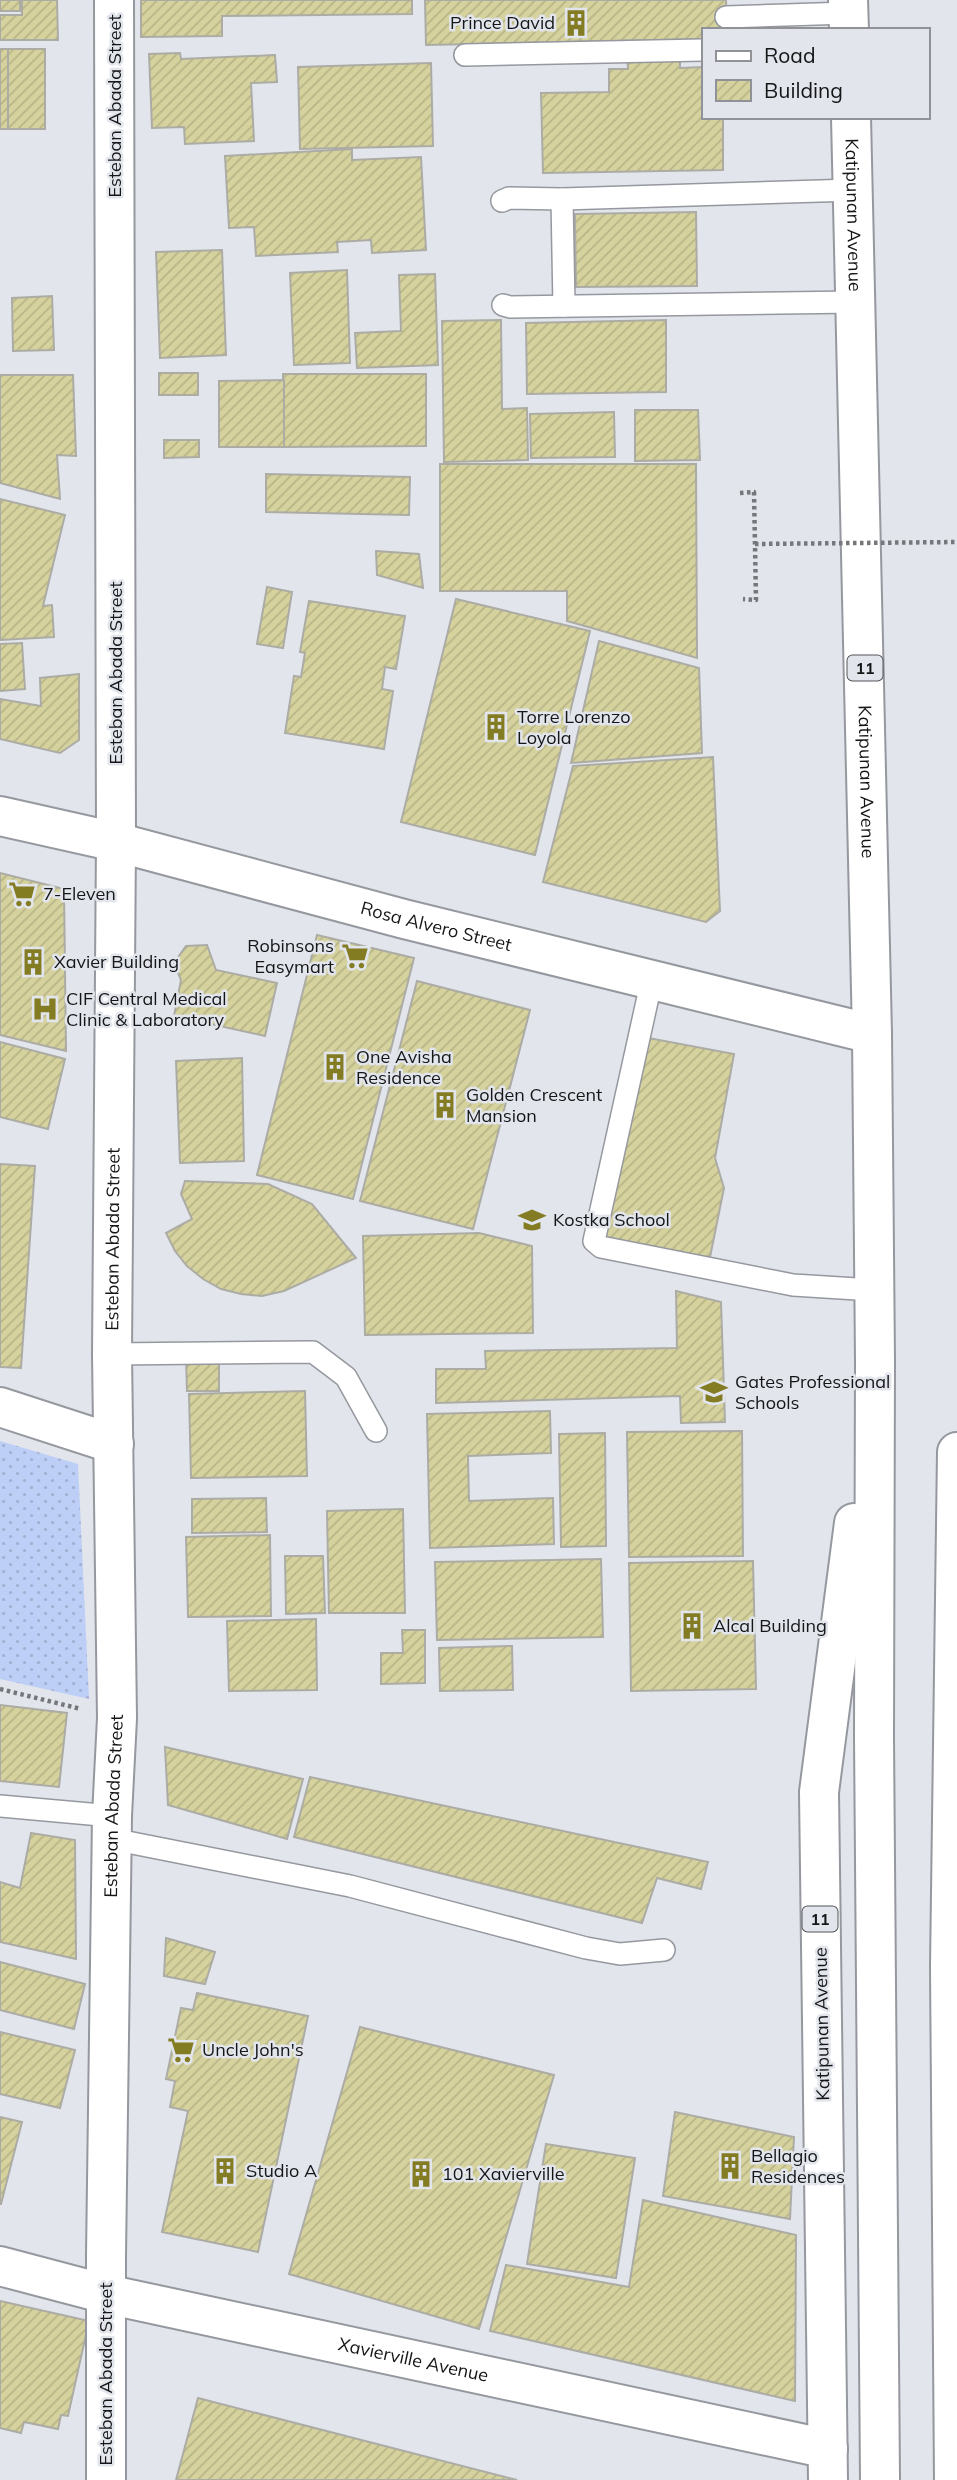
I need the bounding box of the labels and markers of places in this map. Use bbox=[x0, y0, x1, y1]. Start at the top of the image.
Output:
building icon: Prince David bbox=[561, 8, 591, 38]
place label: Prince David bbox=[450, 11, 555, 34]
place label: Torre Lorenzo Loyola bbox=[517, 705, 630, 749]
building icon: Torre Lorenzo Loyola bbox=[481, 712, 511, 742]
supermarket icon: 7-Eleven bbox=[7, 879, 37, 909]
place label: 7-Eleven bbox=[43, 882, 116, 905]
place label: Robinsons Easymart bbox=[247, 934, 334, 978]
supermarket icon: Robinsons Easymart bbox=[340, 941, 370, 971]
building icon: Xavier Building bbox=[18, 947, 48, 977]
place label: Xavier Building bbox=[54, 950, 179, 973]
place label: CIF Central Medical Clinic & Laboratory bbox=[66, 987, 227, 1031]
hospital icon: CIF Central Medical Clinic & Laboratory bbox=[30, 994, 60, 1024]
place label: One Avisha Residence bbox=[356, 1045, 452, 1089]
building icon: One Avisha Residence bbox=[320, 1052, 350, 1082]
place label: Golden Crescent Mansion bbox=[466, 1083, 602, 1127]
building icon: Golden Crescent Mansion bbox=[430, 1090, 460, 1120]
school or university icon: Kostka School bbox=[517, 1205, 547, 1235]
place label: Kostka School bbox=[553, 1208, 670, 1231]
place label: Gates Professional Schools bbox=[735, 1370, 890, 1414]
school or university icon: Gates Professional Schools bbox=[699, 1377, 729, 1407]
building icon: Alcal Building bbox=[677, 1611, 707, 1641]
place label: Alcal Building bbox=[713, 1614, 827, 1637]
supermarket icon: Uncle John's bbox=[166, 2035, 196, 2065]
place label: Uncle John's bbox=[202, 2038, 304, 2061]
place label: Bellagio Residences bbox=[751, 2144, 845, 2188]
building icon: Bellagio Residences bbox=[715, 2151, 745, 2181]
building icon: Studio A bbox=[210, 2156, 240, 2186]
place label: Studio A bbox=[246, 2159, 317, 2182]
building icon: 101 Xavierville bbox=[406, 2159, 436, 2189]
place label: 101 Xavierville bbox=[442, 2162, 564, 2185]

